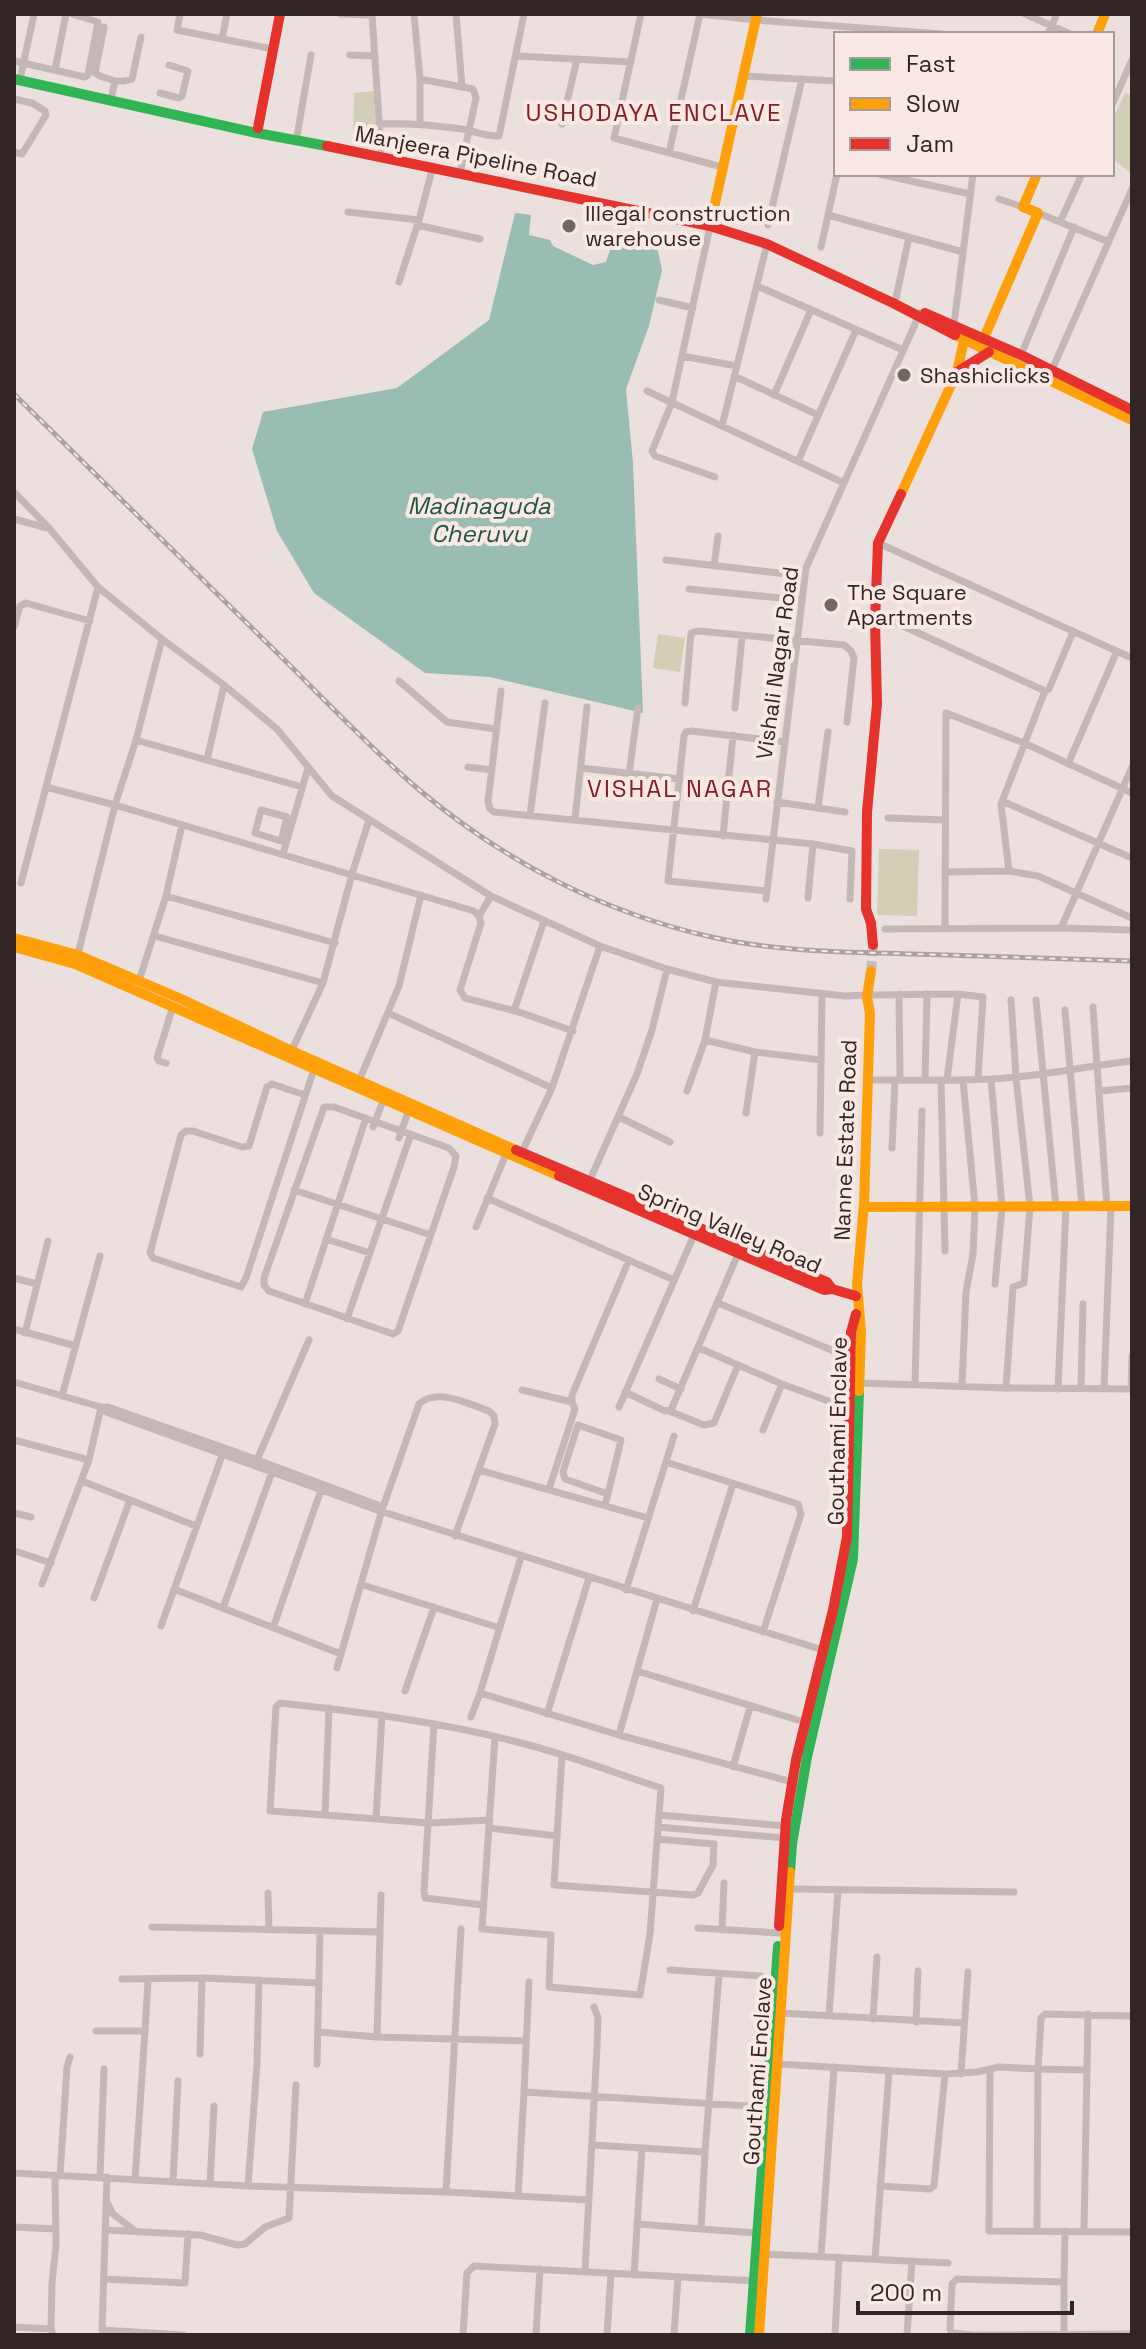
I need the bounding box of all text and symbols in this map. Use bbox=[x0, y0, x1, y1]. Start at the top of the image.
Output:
legend bbox=[834, 32, 1114, 176]
text: Fast bbox=[906, 48, 956, 79]
text: Slow bbox=[906, 88, 960, 119]
district label: USHODAYA ENCLAVE bbox=[526, 97, 782, 128]
street label: Manjeera Pipeline Road bbox=[353, 119, 599, 193]
text: Jam bbox=[906, 128, 954, 159]
place label: Illegal construction warehouse bbox=[585, 199, 791, 252]
marker: Illegal construction warehouse bbox=[560, 217, 578, 235]
place label: Shashiclicks bbox=[920, 361, 1050, 389]
marker: Shashiclicks bbox=[895, 366, 913, 384]
water label: Madinaguda Cheruvu bbox=[407, 490, 551, 549]
street label: Vishali Nagar Road bbox=[750, 565, 804, 761]
place label: The Square Apartments bbox=[847, 578, 973, 631]
marker: The Square Apartments bbox=[822, 596, 840, 614]
district label: VISHAL NAGAR bbox=[587, 773, 773, 804]
street label: Nanne Estate Road bbox=[828, 1039, 862, 1241]
street label: Spring Valley Road bbox=[634, 1177, 826, 1279]
street label: Gouthami Enclave bbox=[821, 1336, 853, 1526]
street label: Gouthami Enclave bbox=[736, 1976, 778, 2166]
scale bar bbox=[858, 2265, 1072, 2315]
text: 200 m bbox=[870, 2277, 942, 2308]

